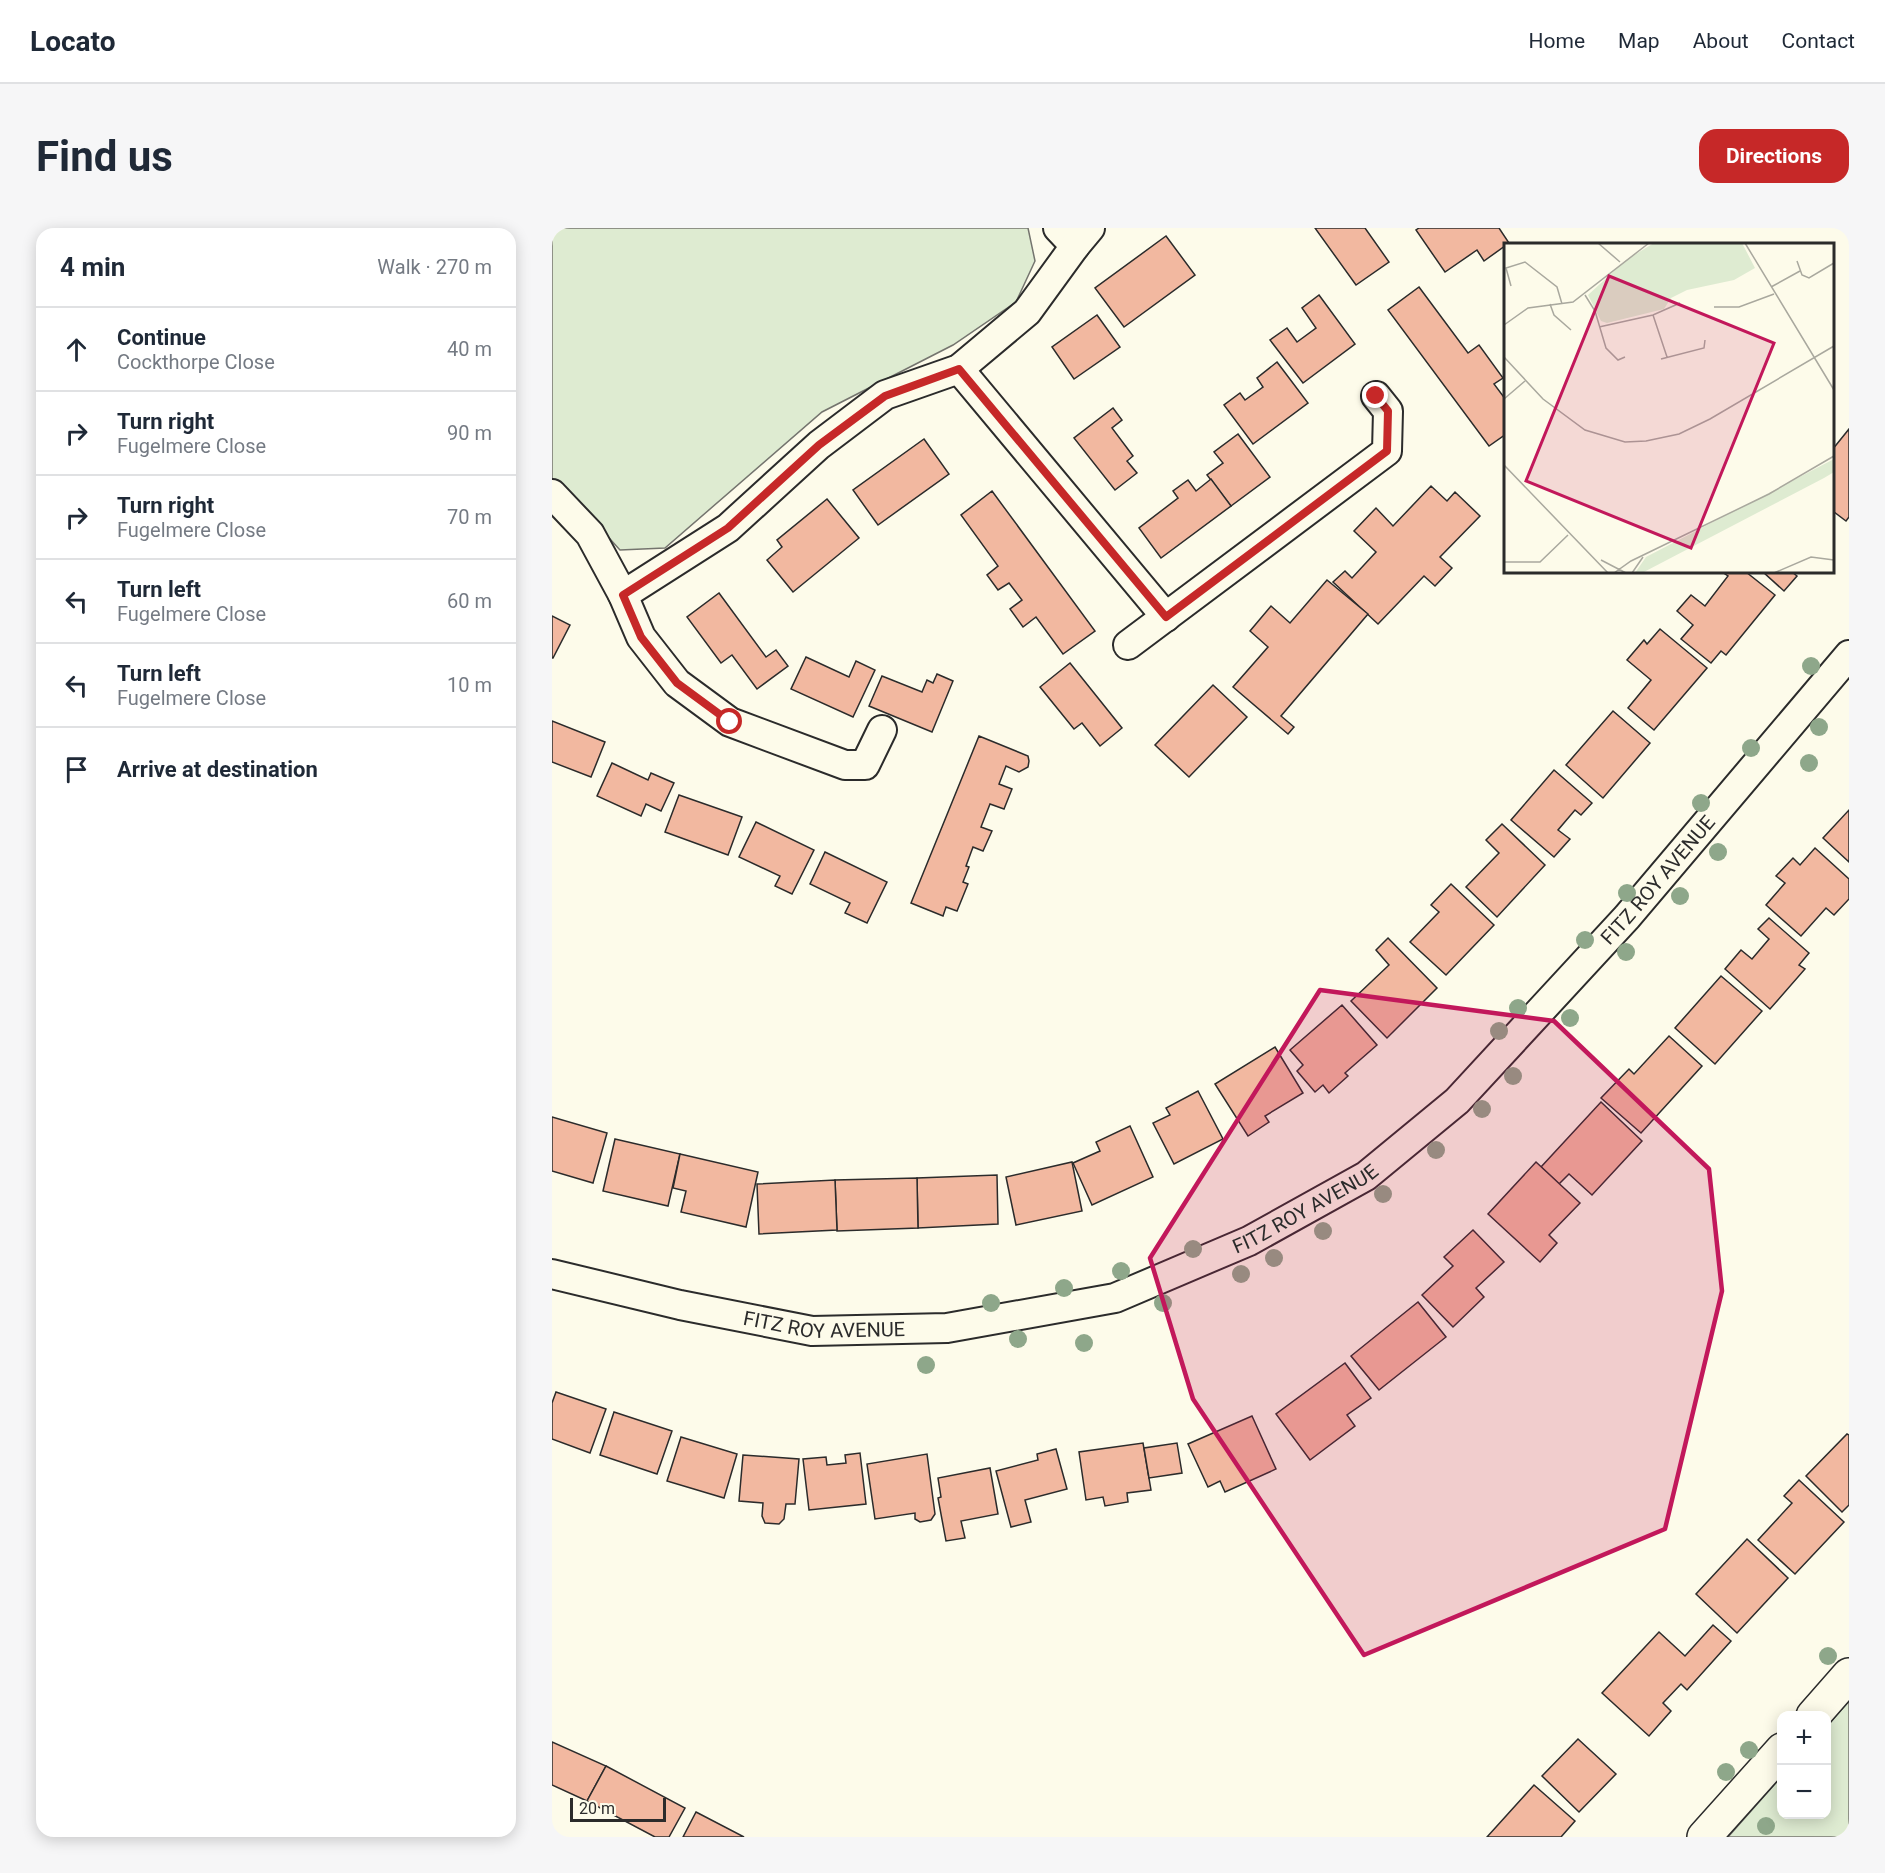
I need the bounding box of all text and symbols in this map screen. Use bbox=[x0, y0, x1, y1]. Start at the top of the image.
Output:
text: Locato bbox=[30, 25, 115, 58]
text: Home bbox=[1529, 29, 1585, 53]
text: Map bbox=[1618, 29, 1660, 53]
text: About bbox=[1693, 29, 1749, 53]
text: Contact bbox=[1782, 29, 1855, 53]
button: Directions bbox=[1699, 129, 1849, 183]
text: Find us bbox=[36, 132, 173, 181]
inset map bbox=[1504, 243, 1834, 573]
text: 4 min bbox=[60, 252, 125, 282]
text: Walk · 270 m bbox=[377, 255, 492, 279]
text: Continue bbox=[117, 325, 206, 350]
icon: ahead bbox=[60, 333, 93, 366]
text: 40 m bbox=[447, 337, 492, 361]
text: Cockthorpe Close bbox=[117, 350, 275, 374]
route end bbox=[1362, 382, 1388, 408]
text: Turn right bbox=[117, 409, 214, 434]
icon: right bbox=[60, 417, 93, 450]
text: 90 m bbox=[447, 421, 492, 445]
text: Fugelmere Close bbox=[117, 434, 266, 458]
text: Turn right bbox=[117, 493, 214, 518]
icon: right bbox=[60, 501, 93, 534]
text: 70 m bbox=[447, 505, 492, 529]
text: Fugelmere Close bbox=[117, 518, 266, 542]
text: Turn left bbox=[117, 577, 201, 602]
icon: left bbox=[60, 585, 93, 618]
text: 60 m bbox=[447, 589, 492, 613]
text: Fugelmere Close bbox=[117, 602, 266, 626]
text: Turn left bbox=[117, 661, 201, 686]
icon: left bbox=[60, 669, 93, 702]
text: 10 m bbox=[447, 673, 492, 697]
text: Fugelmere Close bbox=[117, 686, 266, 710]
route start bbox=[716, 708, 742, 734]
icon: arrive bbox=[60, 753, 93, 786]
text: Arrive at destination bbox=[117, 757, 318, 782]
street label: FITZ ROY AVENUE bbox=[1596, 810, 1720, 950]
street label: FITZ ROY AVENUE bbox=[1229, 1159, 1383, 1259]
street label: FITZ ROY AVENUE bbox=[741, 1306, 905, 1343]
map controls bbox=[1777, 1711, 1831, 1819]
button: + bbox=[1777, 1711, 1831, 1765]
button: − bbox=[1777, 1765, 1831, 1819]
scale bar bbox=[570, 1795, 666, 1822]
text: 20 m bbox=[579, 1799, 615, 1818]

